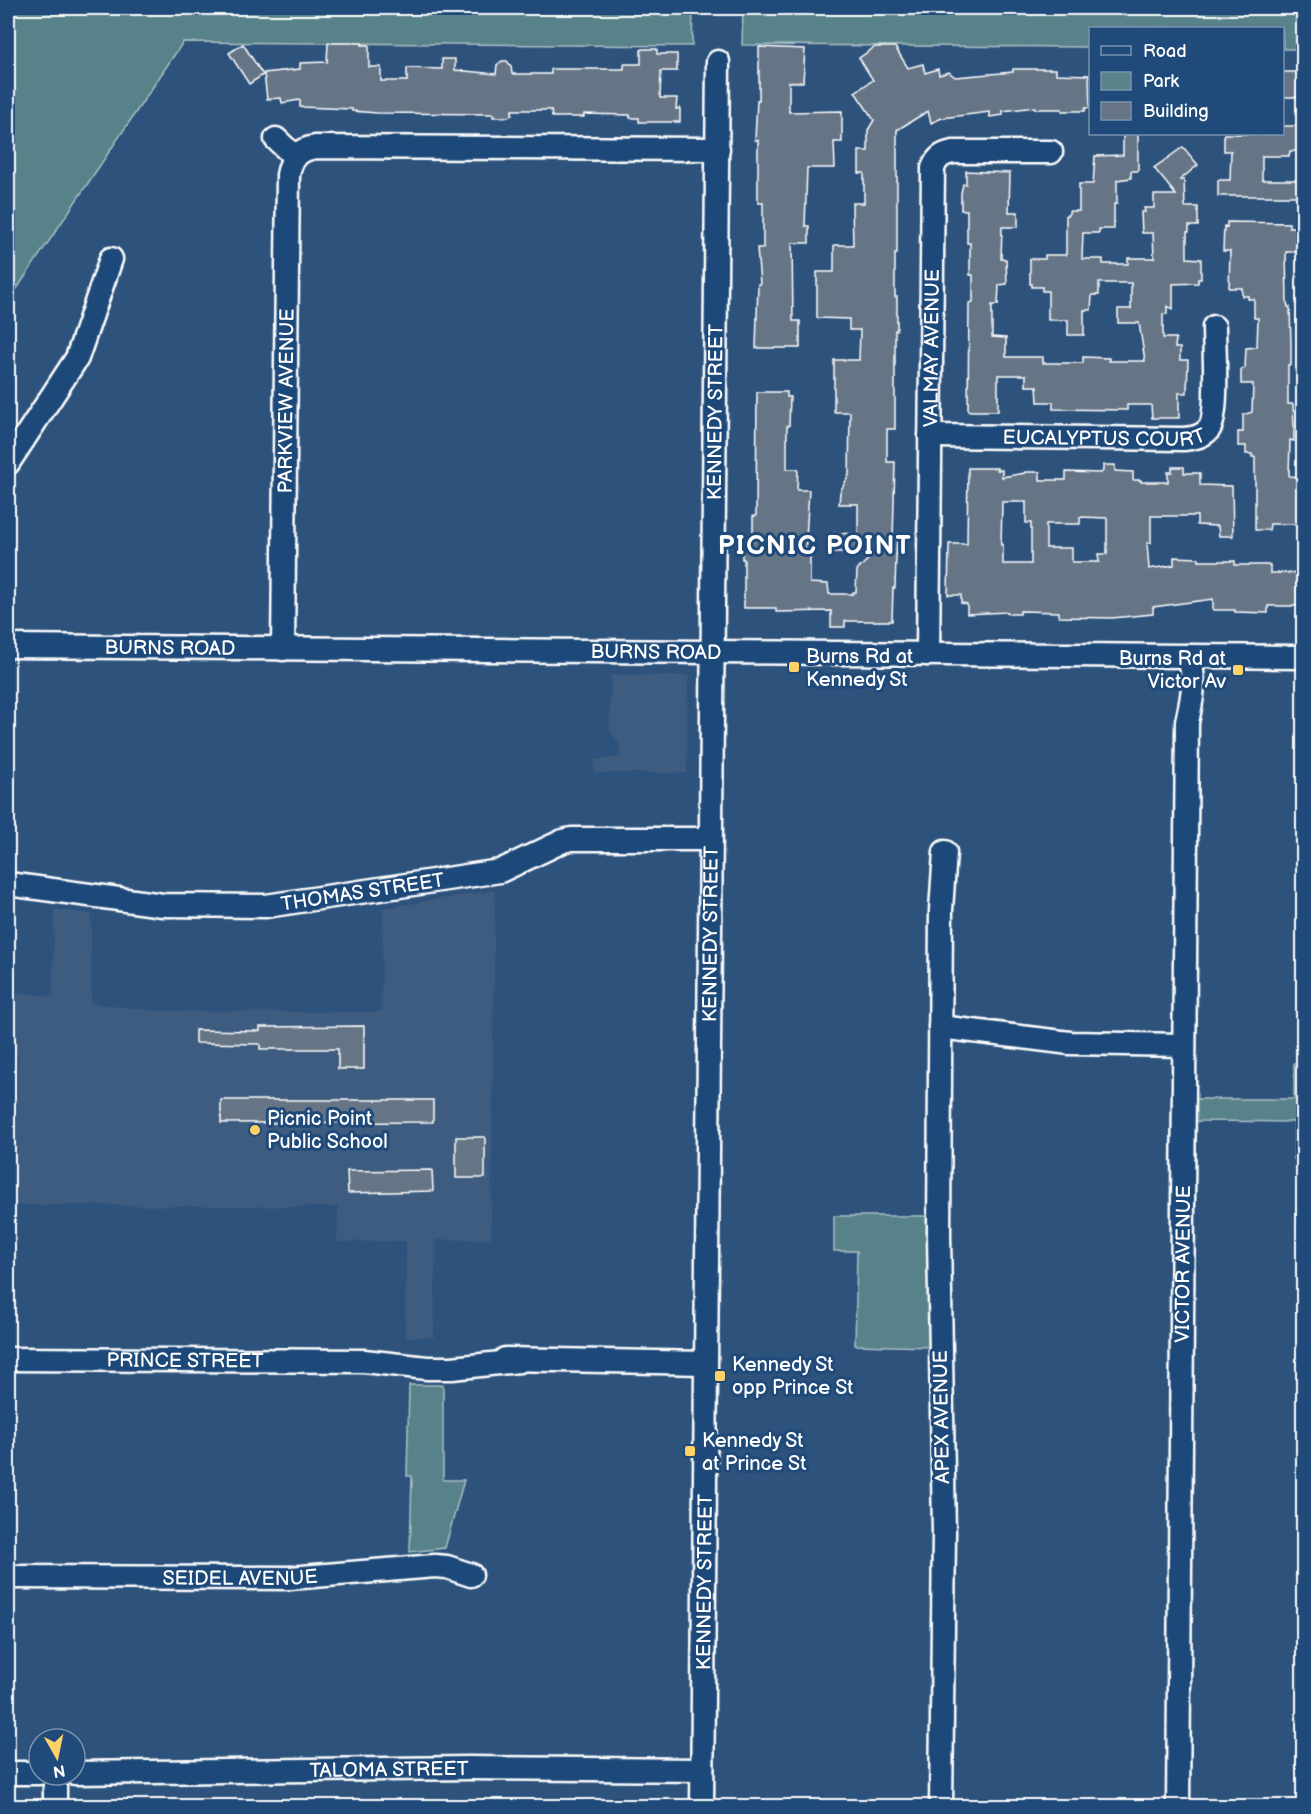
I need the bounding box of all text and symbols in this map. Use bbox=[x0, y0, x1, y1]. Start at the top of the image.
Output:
legend bbox=[1089, 27, 1284, 135]
text: Road bbox=[1143, 41, 1187, 62]
text: Park bbox=[1143, 71, 1179, 92]
text: Building bbox=[1143, 101, 1209, 122]
street label: VALMAY AVENUE bbox=[919, 269, 945, 427]
street label: PARKVIEW AVENUE bbox=[274, 308, 300, 494]
street label: KENNEDY STREET bbox=[703, 324, 729, 500]
street label: EUCALYPTUS COURT bbox=[1002, 424, 1209, 452]
district label: PICNIC POINT bbox=[718, 531, 912, 562]
street label: BURNS ROAD bbox=[104, 636, 236, 661]
street label: BURNS ROAD bbox=[590, 640, 721, 665]
place label: Burns Rd at Kennedy St bbox=[806, 645, 913, 692]
place label: Burns Rd at Victor Av bbox=[1119, 647, 1226, 694]
marker: Burns Rd at Kennedy St bbox=[787, 660, 801, 674]
marker: Burns Rd at Victor Av bbox=[1231, 663, 1245, 677]
street label: KENNEDY STREET bbox=[698, 846, 724, 1022]
street label: THOMAS STREET bbox=[279, 868, 446, 917]
place label: Picnic Point Public School bbox=[267, 1107, 388, 1154]
marker: Picnic Point Public School bbox=[248, 1123, 262, 1137]
street label: VICTOR AVENUE bbox=[1171, 1185, 1196, 1343]
street label: PRINCE STREET bbox=[106, 1349, 264, 1373]
street label: APEX AVENUE bbox=[929, 1350, 955, 1484]
place label: Kennedy St opp Prince St bbox=[732, 1353, 853, 1400]
marker: Kennedy St opp Prince St bbox=[713, 1369, 727, 1383]
place label: Kennedy St at Prince St bbox=[702, 1429, 806, 1476]
marker: Kennedy St at Prince St bbox=[683, 1444, 697, 1458]
street label: KENNEDY STREET bbox=[692, 1494, 718, 1670]
street label: SEIDEL AVENUE bbox=[162, 1565, 319, 1591]
north arrow bbox=[27, 1727, 87, 1787]
street label: TALOMA STREET bbox=[309, 1757, 469, 1783]
text: N bbox=[52, 1760, 67, 1781]

